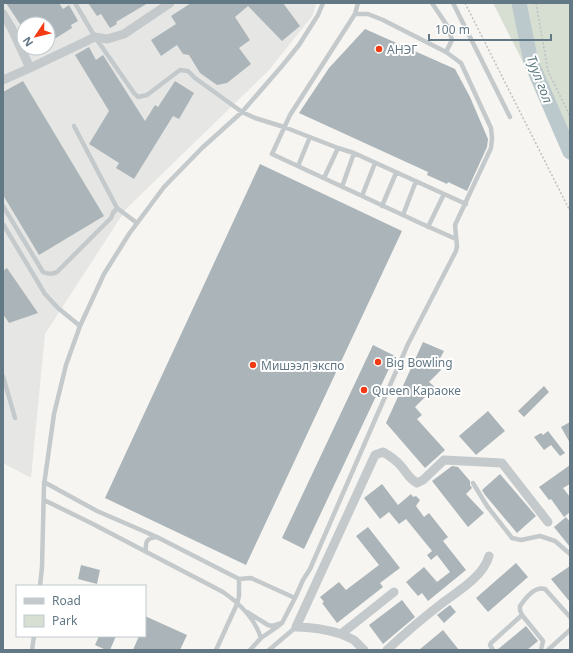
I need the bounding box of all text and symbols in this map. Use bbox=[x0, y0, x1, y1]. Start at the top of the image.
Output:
north arrow bbox=[16, 16, 56, 56]
scale bar bbox=[429, 16, 551, 42]
text: 100 m bbox=[435, 21, 470, 38]
text: N bbox=[19, 34, 36, 50]
place label: АНЭГ bbox=[387, 41, 417, 58]
marker: АНЭГ bbox=[374, 44, 384, 54]
water label: Туул гол bbox=[523, 53, 558, 106]
place label: Big Bowling bbox=[386, 354, 453, 371]
place label: Мишээл экспо bbox=[261, 357, 344, 374]
marker: Big Bowling bbox=[373, 357, 383, 367]
marker: Мишээл экспо bbox=[248, 360, 258, 370]
place label: Queen Караоке bbox=[372, 382, 461, 399]
marker: Queen Караоке bbox=[359, 385, 369, 395]
legend bbox=[16, 585, 146, 637]
text: Road bbox=[52, 592, 81, 609]
text: Park bbox=[52, 612, 78, 629]

